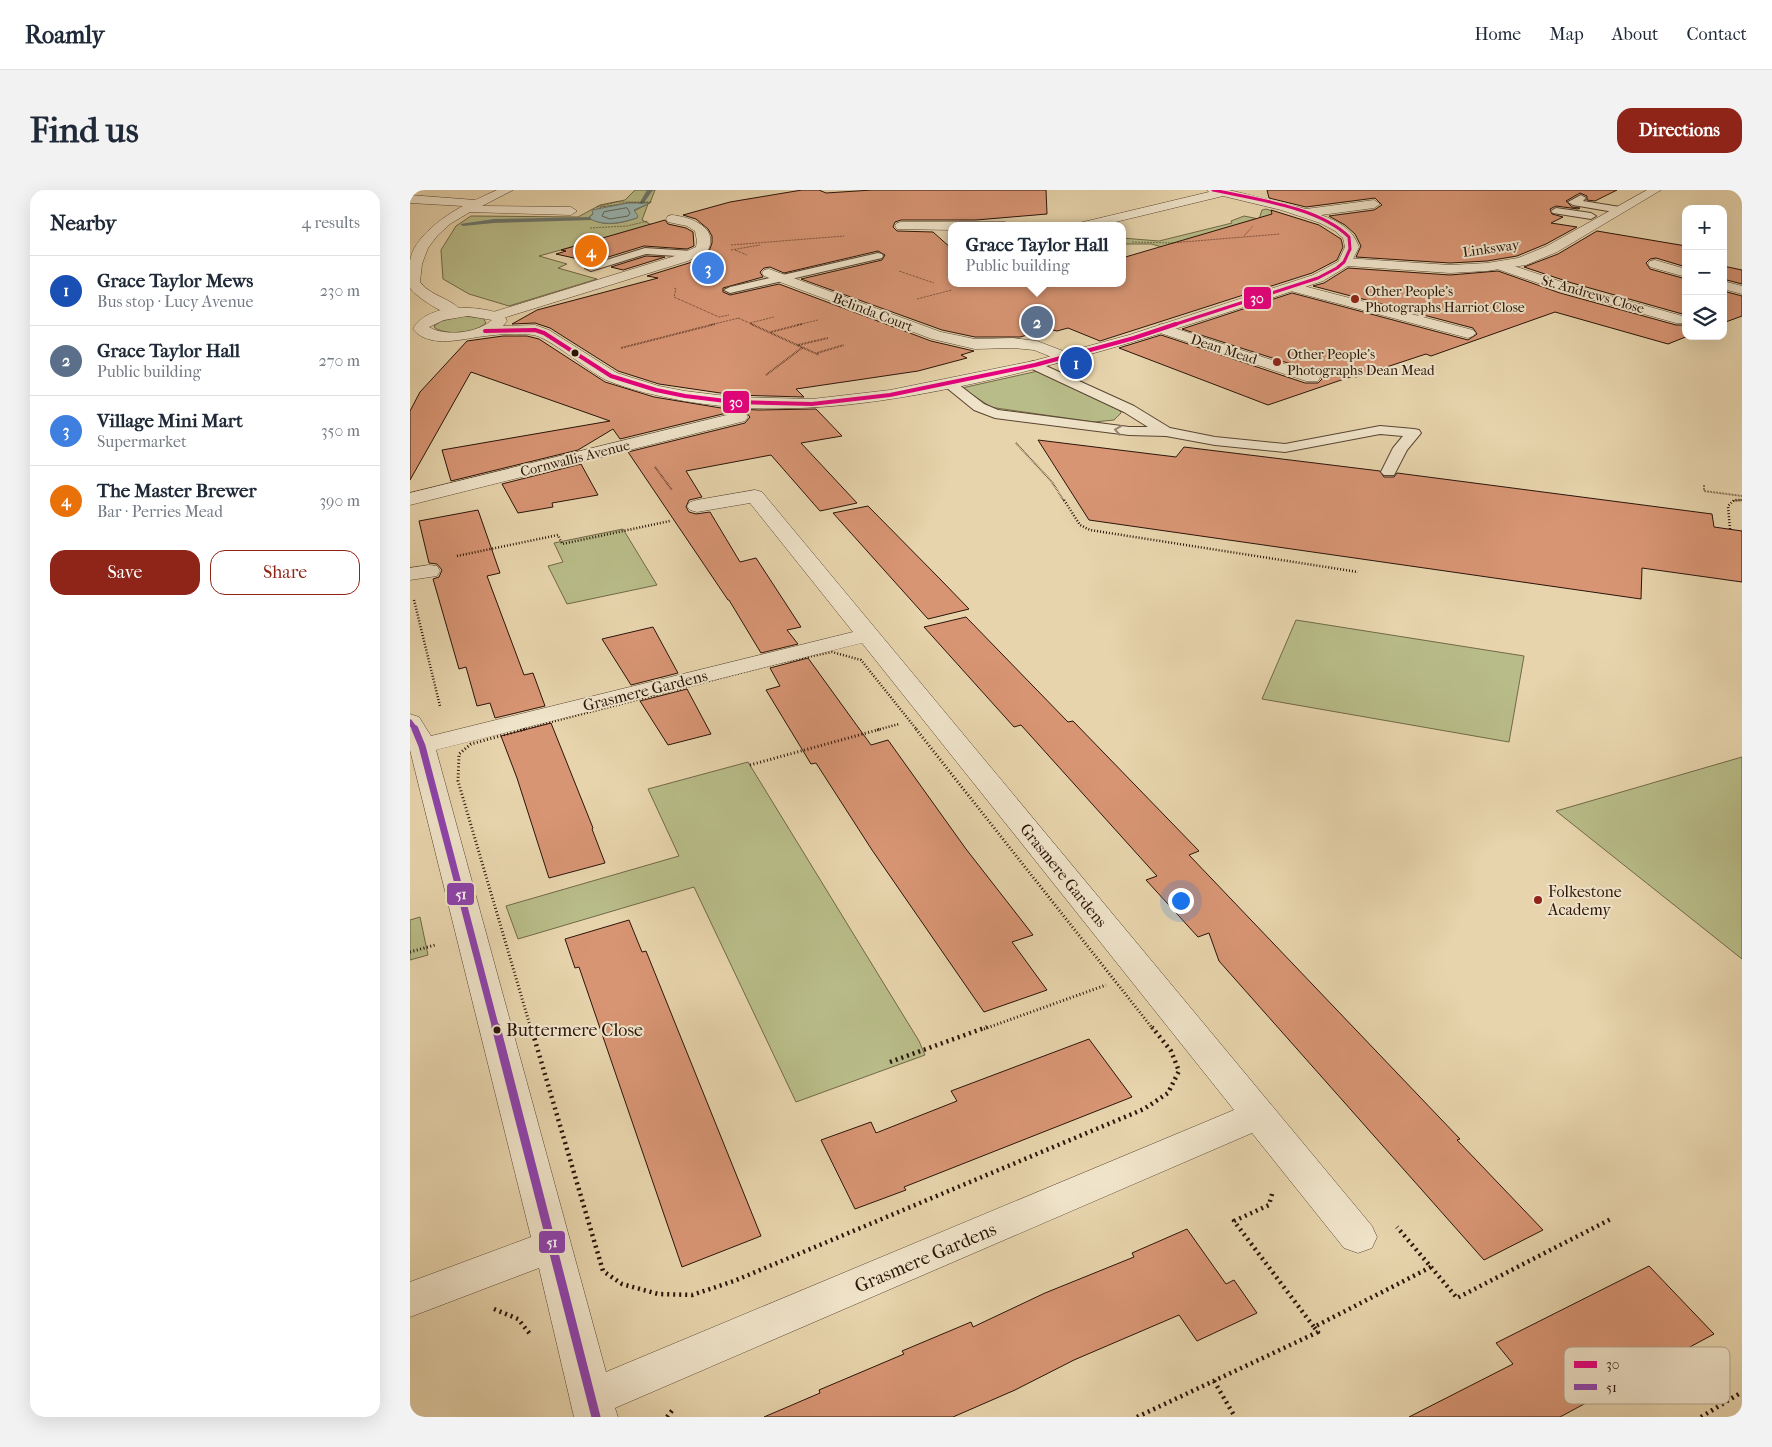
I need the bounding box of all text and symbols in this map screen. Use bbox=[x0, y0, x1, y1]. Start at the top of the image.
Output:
text: Roamly bbox=[25, 21, 104, 49]
text: Home bbox=[1474, 24, 1521, 45]
text: Map bbox=[1549, 24, 1584, 45]
text: About bbox=[1612, 24, 1658, 45]
text: Contact bbox=[1686, 24, 1747, 45]
button: Directions bbox=[1617, 108, 1742, 153]
text: Find us bbox=[30, 110, 139, 151]
map controls bbox=[1682, 205, 1727, 340]
button: + bbox=[1682, 205, 1727, 250]
text: Nearby bbox=[50, 211, 116, 235]
text: 4 results bbox=[302, 213, 360, 232]
popup bbox=[948, 222, 1126, 287]
pin: 4 bbox=[575, 232, 607, 270]
text: Grace Taylor Hall bbox=[966, 234, 1108, 256]
street label: Linksway bbox=[1462, 236, 1521, 261]
pin: 3 bbox=[692, 249, 724, 287]
button: − bbox=[1682, 250, 1727, 295]
text: Public building bbox=[966, 256, 1070, 275]
text: Grace Taylor Mews bbox=[97, 270, 253, 292]
street label: St. Andrews Close bbox=[1539, 272, 1646, 317]
text: 1 bbox=[63, 281, 69, 300]
text: 230 m bbox=[320, 281, 360, 300]
place label: Other People's Photographs Harriot Close bbox=[1365, 283, 1525, 316]
line badge: 30 bbox=[1243, 286, 1272, 310]
street label: Belinda Court bbox=[830, 289, 915, 336]
text: 30 bbox=[1250, 290, 1264, 307]
text: Bus stop · Lucy Avenue bbox=[97, 292, 254, 311]
marker: Other People's Photographs Harriot Close bbox=[1349, 293, 1361, 305]
button: layers bbox=[1682, 295, 1727, 340]
pin: 2 bbox=[1021, 303, 1053, 341]
street label: Dean Mead bbox=[1188, 331, 1260, 368]
text: Grace Taylor Hall bbox=[97, 340, 240, 362]
pin: 1 bbox=[1060, 344, 1092, 382]
place label: Other People's Photographs Dean Mead bbox=[1287, 346, 1435, 379]
unlabelled marker bbox=[570, 348, 580, 358]
text: 2 bbox=[62, 351, 70, 370]
text: 270 m bbox=[319, 351, 360, 370]
marker: Other People's Photographs Dean Mead bbox=[1271, 356, 1283, 368]
text: Public building bbox=[97, 362, 201, 381]
line badge: 30 bbox=[722, 390, 750, 414]
text: 30 bbox=[729, 394, 743, 411]
text: Village Mini Mart bbox=[97, 410, 243, 432]
text: 3 bbox=[63, 421, 69, 440]
text: 350 m bbox=[321, 421, 360, 440]
one-way arrow bbox=[1113, 425, 1121, 436]
text: Supermarket bbox=[97, 432, 187, 451]
street label: Cornwallis Avenue bbox=[519, 437, 632, 480]
text: The Master Brewer bbox=[97, 480, 257, 502]
text: 4 bbox=[61, 491, 71, 510]
text: 390 m bbox=[319, 491, 360, 510]
text: Bar · Perries Mead bbox=[97, 502, 223, 521]
button: Save bbox=[50, 550, 200, 595]
button: Share bbox=[210, 550, 360, 595]
street label: Grasmere Gardens bbox=[581, 666, 710, 715]
street label: Grasmere Gardens bbox=[1016, 820, 1111, 931]
line badge: 51 bbox=[446, 882, 475, 906]
place label: Folkestone Academy bbox=[1547, 882, 1622, 919]
text: 51 bbox=[455, 886, 467, 903]
your location bbox=[1168, 888, 1194, 914]
marker: Folkestone Academy bbox=[1532, 894, 1544, 906]
place label: Buttermere Close bbox=[506, 1020, 643, 1041]
marker: Buttermere Close bbox=[492, 1025, 502, 1035]
street label: Grasmere Gardens bbox=[851, 1218, 1000, 1298]
line badge: 51 bbox=[538, 1230, 566, 1254]
text: 51 bbox=[546, 1234, 558, 1251]
legend bbox=[1564, 1347, 1730, 1404]
text: 30 bbox=[1606, 1356, 1619, 1373]
text: 51 bbox=[1606, 1379, 1617, 1396]

